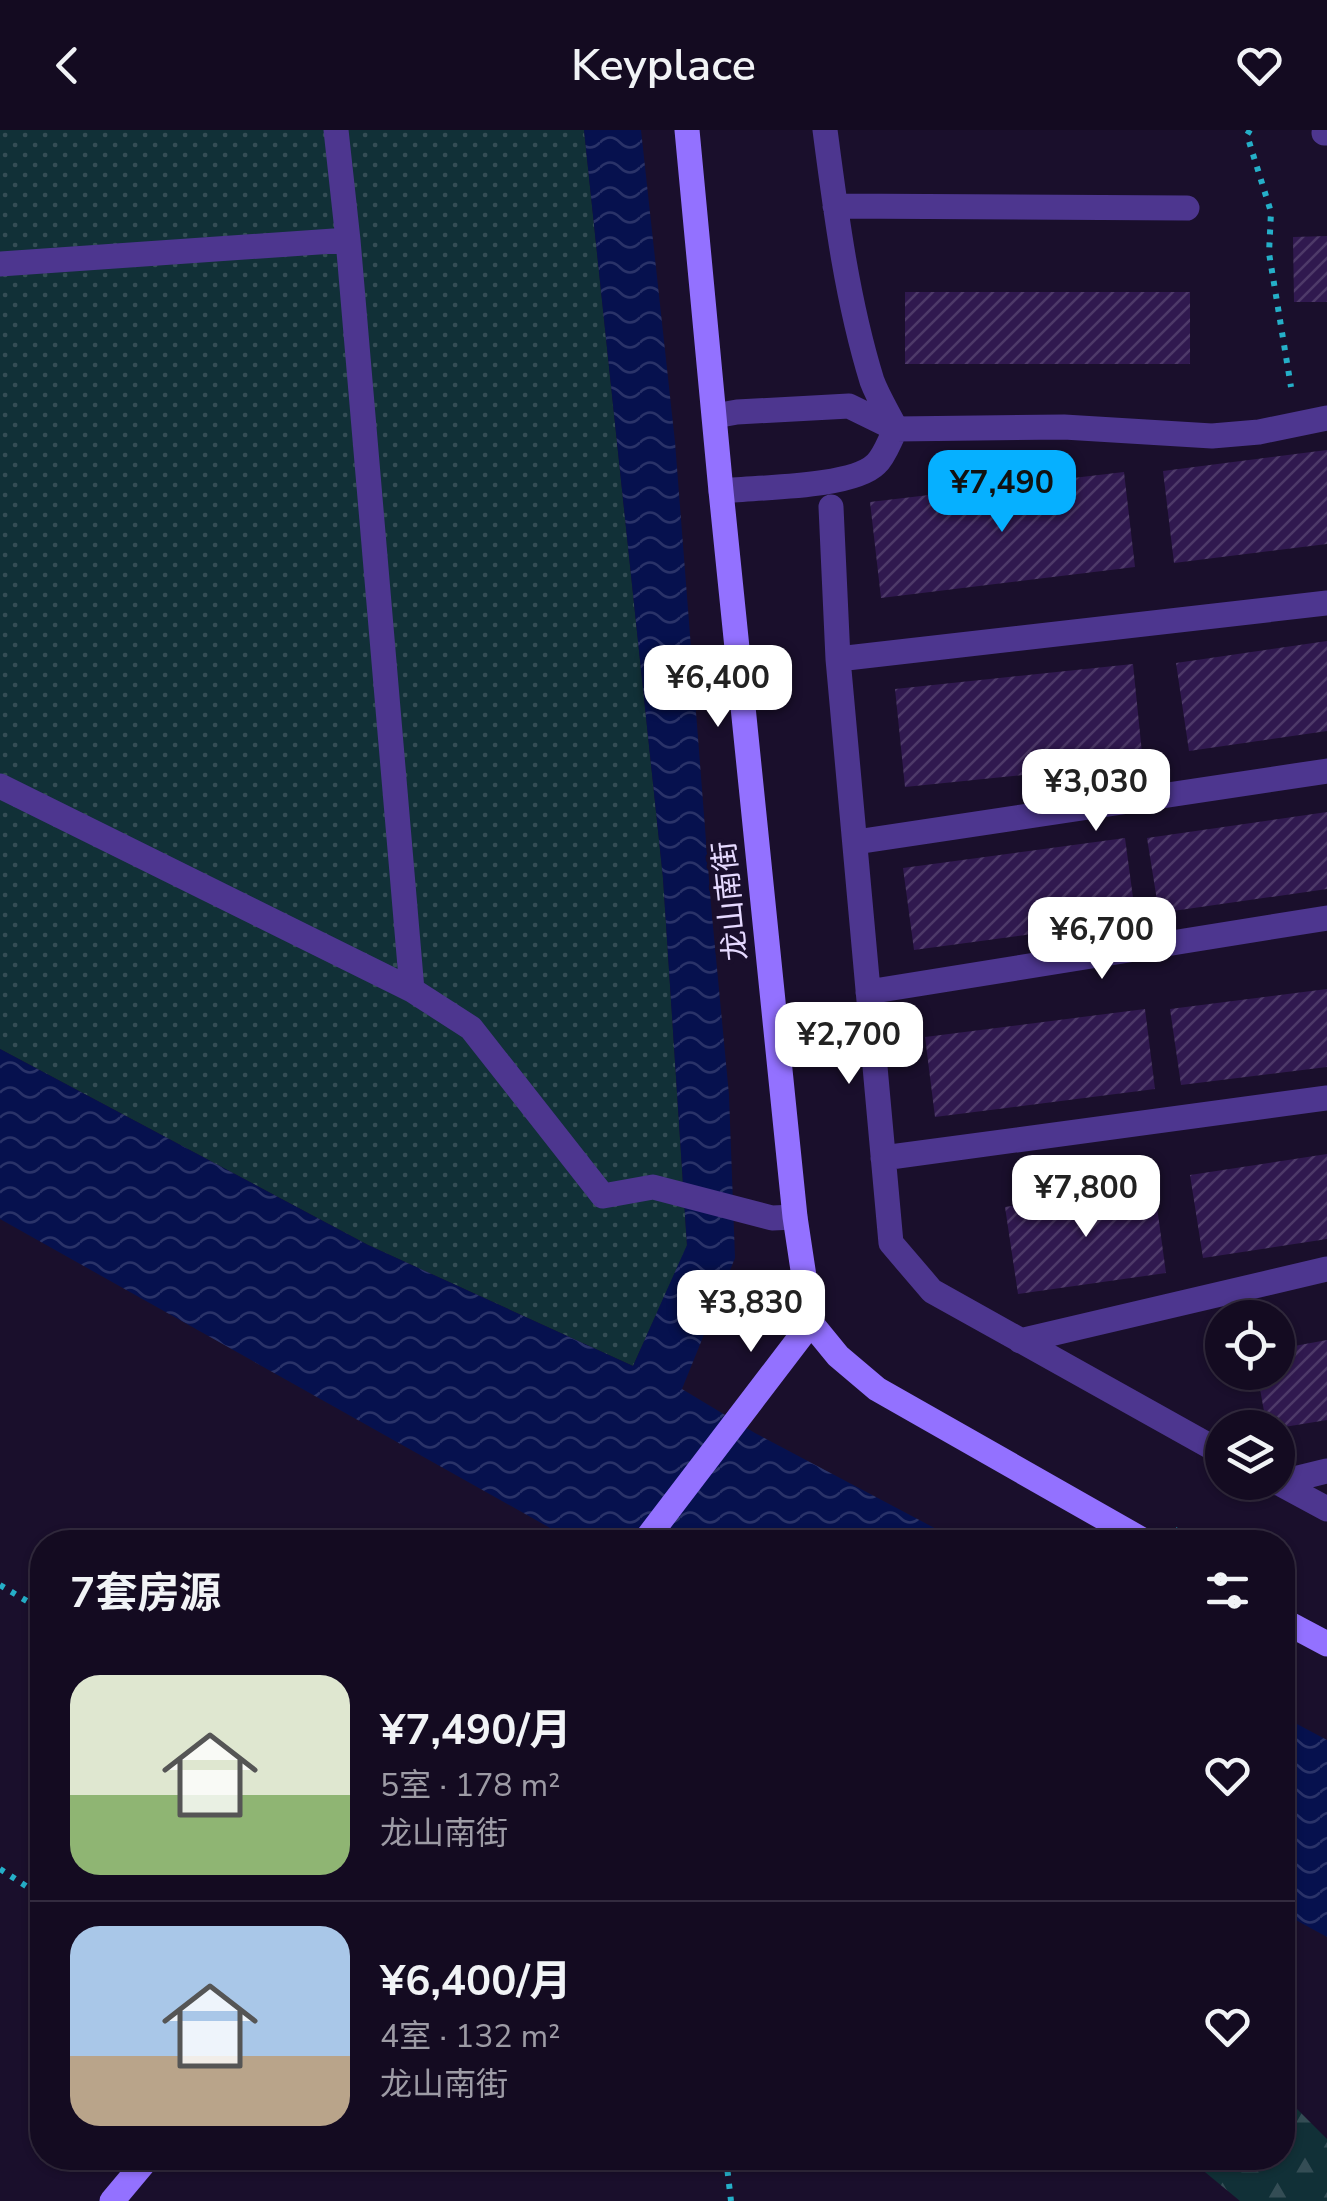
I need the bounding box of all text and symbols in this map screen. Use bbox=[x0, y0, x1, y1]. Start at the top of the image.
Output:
text: Keyplace bbox=[571, 35, 756, 96]
icon: back bbox=[40, 38, 95, 93]
icon: heart bbox=[1232, 38, 1287, 93]
pin: ¥7,490 bbox=[921, 450, 1083, 535]
text: ¥7,490 bbox=[950, 461, 1054, 504]
pin: ¥6,400 bbox=[637, 645, 799, 730]
text: ¥6,400 bbox=[666, 656, 770, 699]
pin: ¥3,030 bbox=[1015, 749, 1177, 834]
text: ¥3,030 bbox=[1044, 760, 1148, 803]
street label: 龙山南街 bbox=[704, 839, 757, 963]
pin: ¥6,700 bbox=[1021, 897, 1183, 982]
text: ¥6,700 bbox=[1050, 908, 1154, 951]
pin: ¥2,700 bbox=[768, 1002, 930, 1087]
text: ¥2,700 bbox=[797, 1013, 901, 1056]
pin: ¥7,800 bbox=[1005, 1155, 1167, 1240]
text: ¥7,800 bbox=[1034, 1166, 1138, 1209]
pin: ¥3,830 bbox=[670, 1270, 832, 1355]
text: ¥3,830 bbox=[699, 1281, 803, 1324]
map controls bbox=[1205, 1300, 1295, 1500]
button: locate bbox=[1205, 1300, 1295, 1390]
button: layers bbox=[1205, 1410, 1295, 1500]
icon: filters bbox=[1200, 1563, 1255, 1618]
text: 7套房源 bbox=[70, 1565, 221, 1622]
text: ¥7,490/月 bbox=[380, 1702, 572, 1759]
icon: home bbox=[150, 1715, 270, 1835]
icon: heart bbox=[1200, 1748, 1255, 1803]
text: 5室 · 178 m² bbox=[380, 1764, 560, 1807]
text: 龙山南街 bbox=[380, 1812, 508, 1855]
text: ¥6,400/月 bbox=[380, 1953, 572, 2010]
icon: home bbox=[150, 1966, 270, 2086]
icon: heart bbox=[1200, 1999, 1255, 2054]
text: 4室 · 132 m² bbox=[380, 2015, 560, 2058]
text: 龙山南街 bbox=[380, 2063, 508, 2106]

